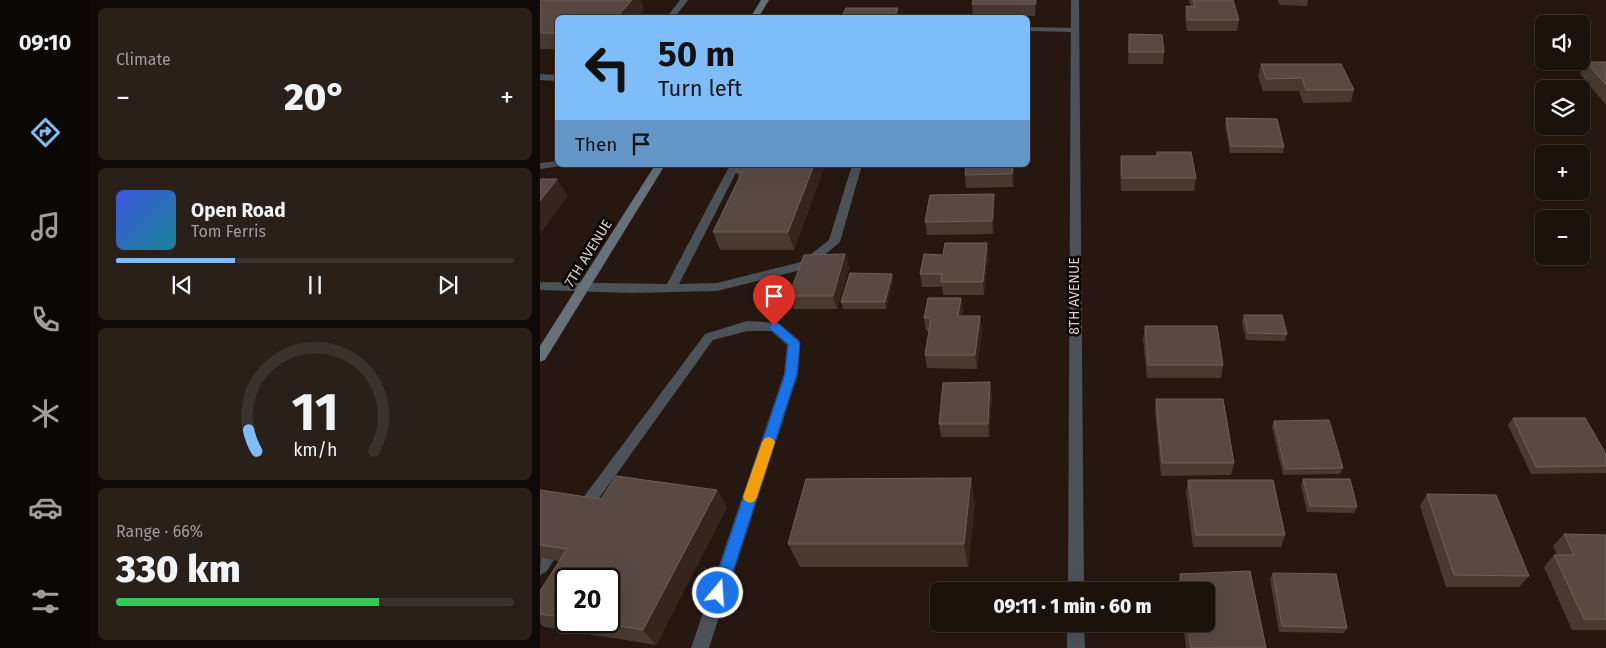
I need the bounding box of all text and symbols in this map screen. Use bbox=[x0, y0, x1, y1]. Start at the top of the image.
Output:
map controls bbox=[1535, 15, 1590, 265]
button: sound bbox=[1535, 15, 1590, 70]
text: 09:10 bbox=[19, 29, 71, 56]
text: 50 m bbox=[658, 33, 735, 75]
icon: left bbox=[575, 35, 640, 100]
text: Climate bbox=[116, 50, 171, 69]
text: 20° bbox=[284, 74, 346, 120]
text: Turn left bbox=[658, 75, 742, 102]
button: layers bbox=[1535, 80, 1590, 135]
text: − bbox=[116, 81, 130, 114]
text: + bbox=[500, 81, 514, 114]
icon: directions bbox=[28, 115, 63, 150]
icon: arrive bbox=[627, 130, 655, 158]
text: Then bbox=[575, 133, 617, 156]
button: + bbox=[1535, 145, 1590, 200]
text: Open Road bbox=[191, 199, 286, 222]
icon: music bbox=[28, 209, 63, 244]
button: − bbox=[1535, 210, 1590, 265]
street label: 7TH AVENUE bbox=[561, 216, 616, 290]
text: Tom Ferris bbox=[191, 222, 266, 241]
street label: 8TH AVENUE bbox=[1066, 257, 1083, 335]
icon: previous bbox=[168, 271, 196, 299]
icon: pause bbox=[301, 271, 329, 299]
icon: next bbox=[434, 271, 462, 299]
pin bbox=[753, 275, 795, 326]
icon: arrive bbox=[760, 282, 788, 310]
icon: phone bbox=[28, 302, 63, 337]
text: 11 bbox=[291, 381, 339, 444]
icon: climate bbox=[28, 396, 63, 431]
text: km/h bbox=[293, 439, 337, 461]
icon: car bbox=[28, 490, 63, 525]
text: Range · 66% bbox=[116, 522, 203, 541]
text: 330 km bbox=[116, 546, 241, 592]
position arrow bbox=[691, 566, 743, 618]
speed limit sign: 20 bbox=[555, 568, 620, 633]
icon: filters bbox=[28, 584, 63, 619]
text: 09:11 · 1 min · 60 m bbox=[993, 595, 1152, 618]

